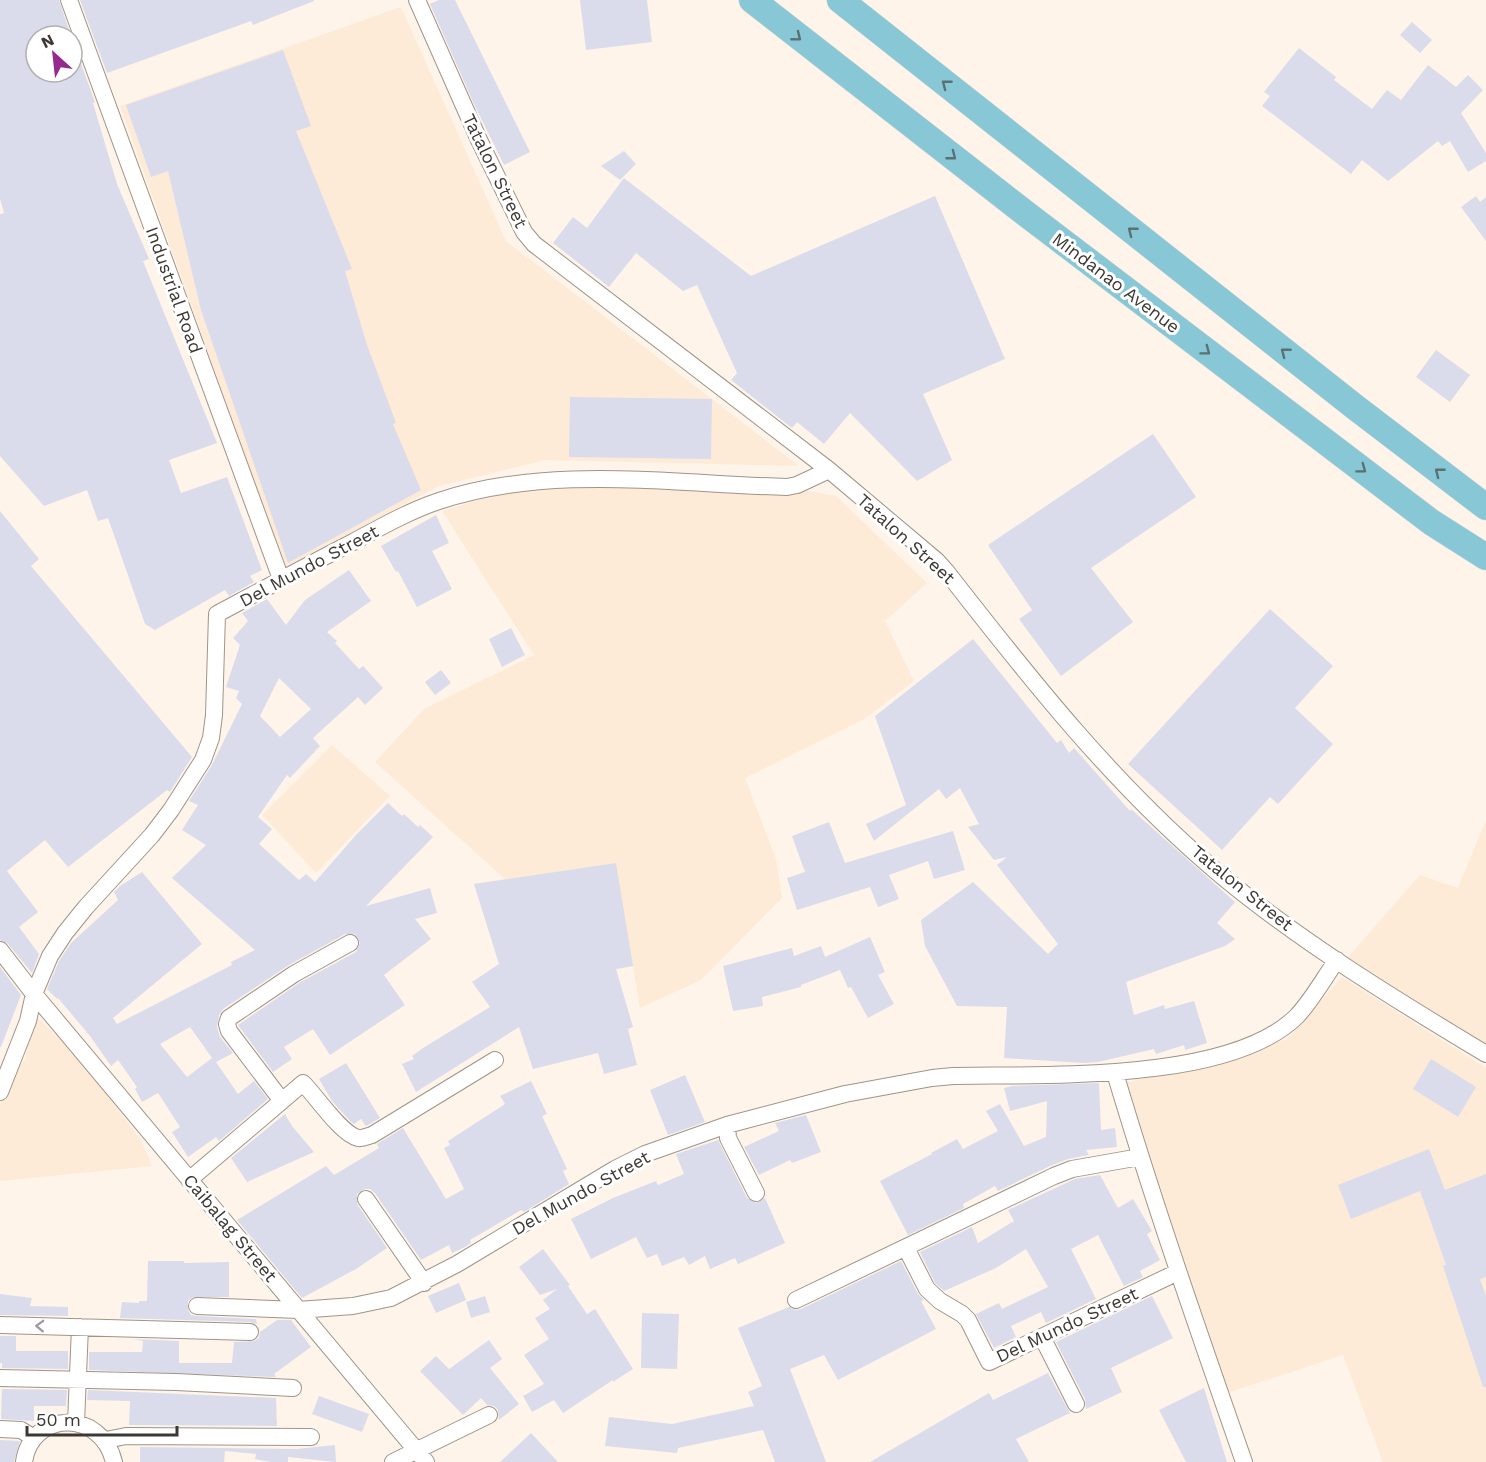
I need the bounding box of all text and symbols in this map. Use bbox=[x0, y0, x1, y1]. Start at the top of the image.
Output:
north arrow bbox=[24, 24, 84, 84]
text: N bbox=[38, 30, 57, 52]
one-way arrow bbox=[791, 30, 802, 41]
one-way arrow bbox=[942, 81, 953, 92]
street label: Tatalon Street bbox=[459, 110, 532, 232]
one-way arrow bbox=[945, 148, 956, 159]
street label: Industrial Road bbox=[142, 224, 207, 356]
street label: Mindanao Avenue bbox=[1048, 228, 1184, 337]
one-way arrow bbox=[1128, 228, 1139, 239]
one-way arrow bbox=[1200, 344, 1211, 355]
one-way arrow bbox=[1281, 349, 1292, 360]
one-way arrow bbox=[1355, 462, 1366, 473]
one-way arrow bbox=[1435, 469, 1446, 480]
street label: Tatalon Street bbox=[853, 489, 960, 588]
street label: Del Mundo Street bbox=[236, 520, 382, 611]
street label: Tatalon Street bbox=[1187, 840, 1298, 935]
street label: Del Mundo Street bbox=[508, 1146, 654, 1239]
street label: Caibalag Street bbox=[179, 1169, 282, 1286]
street label: Del Mundo Street bbox=[992, 1282, 1142, 1367]
one-way arrow bbox=[36, 1320, 45, 1332]
scale bar bbox=[27, 1399, 177, 1437]
text: 50 m bbox=[36, 1409, 81, 1430]

